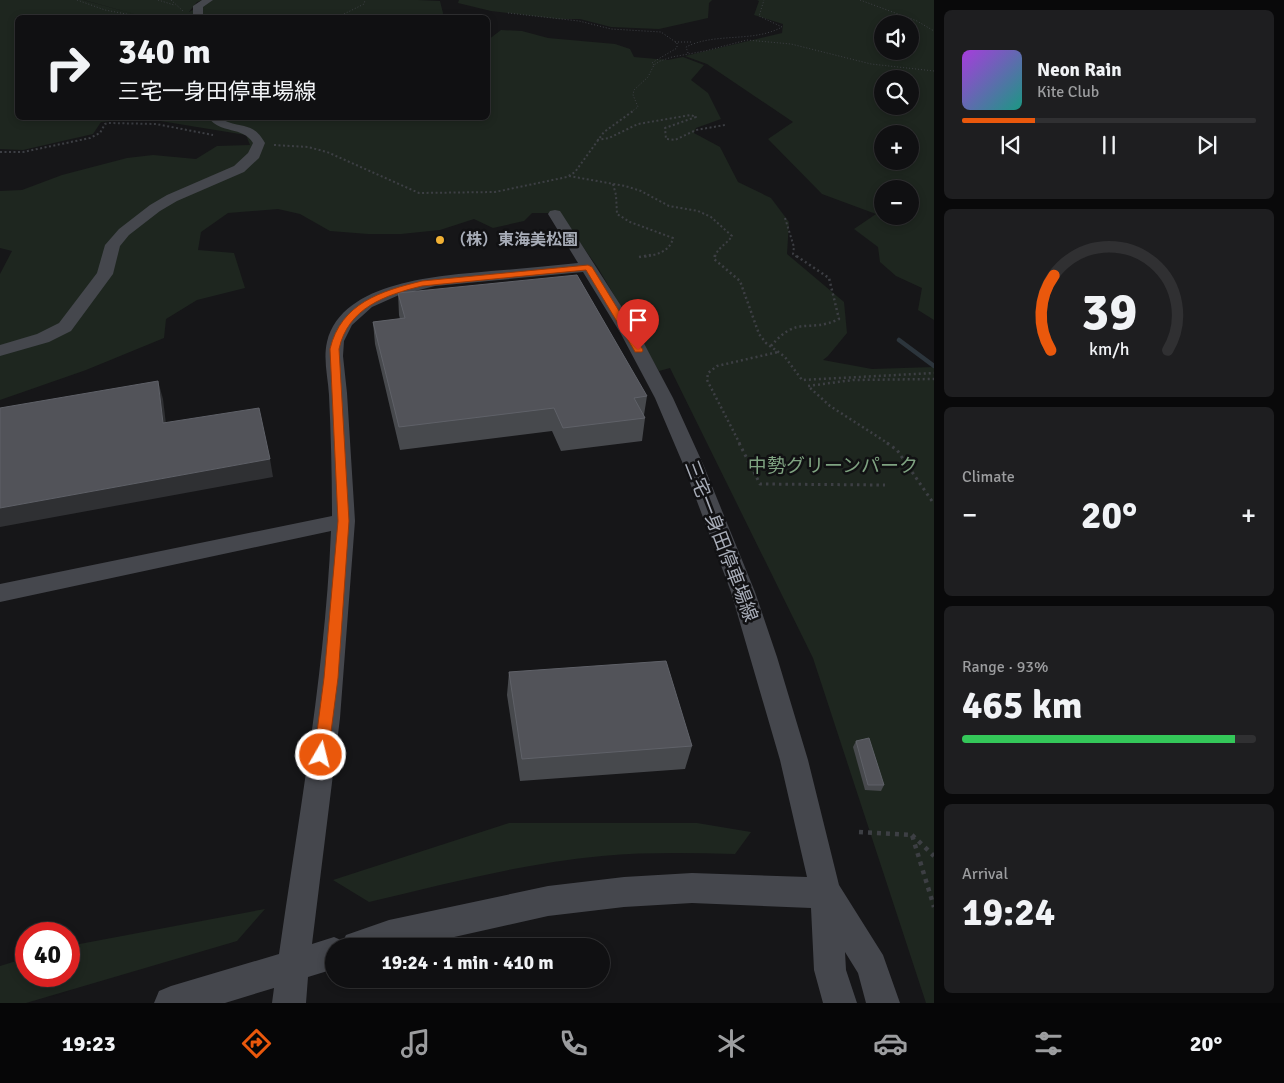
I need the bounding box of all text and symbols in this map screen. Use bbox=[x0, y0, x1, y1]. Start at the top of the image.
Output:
map controls bbox=[874, 15, 919, 225]
button: sound bbox=[874, 15, 919, 60]
text: 340 m bbox=[118, 30, 211, 73]
icon: right bbox=[35, 35, 100, 100]
text: Neon Rain bbox=[1037, 58, 1122, 82]
button: search bbox=[874, 70, 919, 115]
text: 三宅一身田停車場線 bbox=[118, 78, 316, 105]
text: Kite Club bbox=[1037, 82, 1099, 102]
button: + bbox=[874, 125, 919, 170]
icon: previous bbox=[997, 131, 1025, 159]
icon: pause bbox=[1095, 131, 1123, 159]
icon: next bbox=[1193, 131, 1221, 159]
button: − bbox=[874, 180, 919, 225]
place label: （株）東海美松園 bbox=[450, 230, 578, 250]
marker: （株）東海美松園 bbox=[434, 234, 446, 246]
text: 39 bbox=[1081, 280, 1137, 344]
pin bbox=[617, 299, 659, 350]
icon: arrive bbox=[624, 306, 652, 334]
text: km/h bbox=[1089, 338, 1129, 360]
park label: 中勢グリーンパーク bbox=[748, 454, 918, 478]
street label: 三宅一身田停車場線 bbox=[679, 457, 763, 625]
text: Climate bbox=[962, 467, 1015, 487]
text: 20° bbox=[1081, 492, 1137, 539]
text: − bbox=[962, 498, 977, 532]
text: + bbox=[1241, 498, 1256, 532]
text: Range · 93% bbox=[962, 657, 1048, 677]
text: 465 km bbox=[962, 682, 1083, 729]
position arrow bbox=[294, 728, 346, 780]
text: Arrival bbox=[962, 864, 1008, 884]
text: 19:24 bbox=[962, 889, 1055, 936]
speed limit sign: 40 bbox=[15, 922, 80, 987]
text: 19:24 · 1 min · 410 m bbox=[381, 951, 554, 975]
icon: directions bbox=[239, 1026, 274, 1061]
icon: music bbox=[398, 1026, 433, 1061]
icon: phone bbox=[556, 1026, 591, 1061]
icon: climate bbox=[714, 1026, 749, 1061]
icon: car bbox=[873, 1026, 908, 1061]
icon: filters bbox=[1031, 1026, 1066, 1061]
text: 19:23 bbox=[62, 1030, 116, 1057]
text: 20° bbox=[1190, 1030, 1222, 1057]

